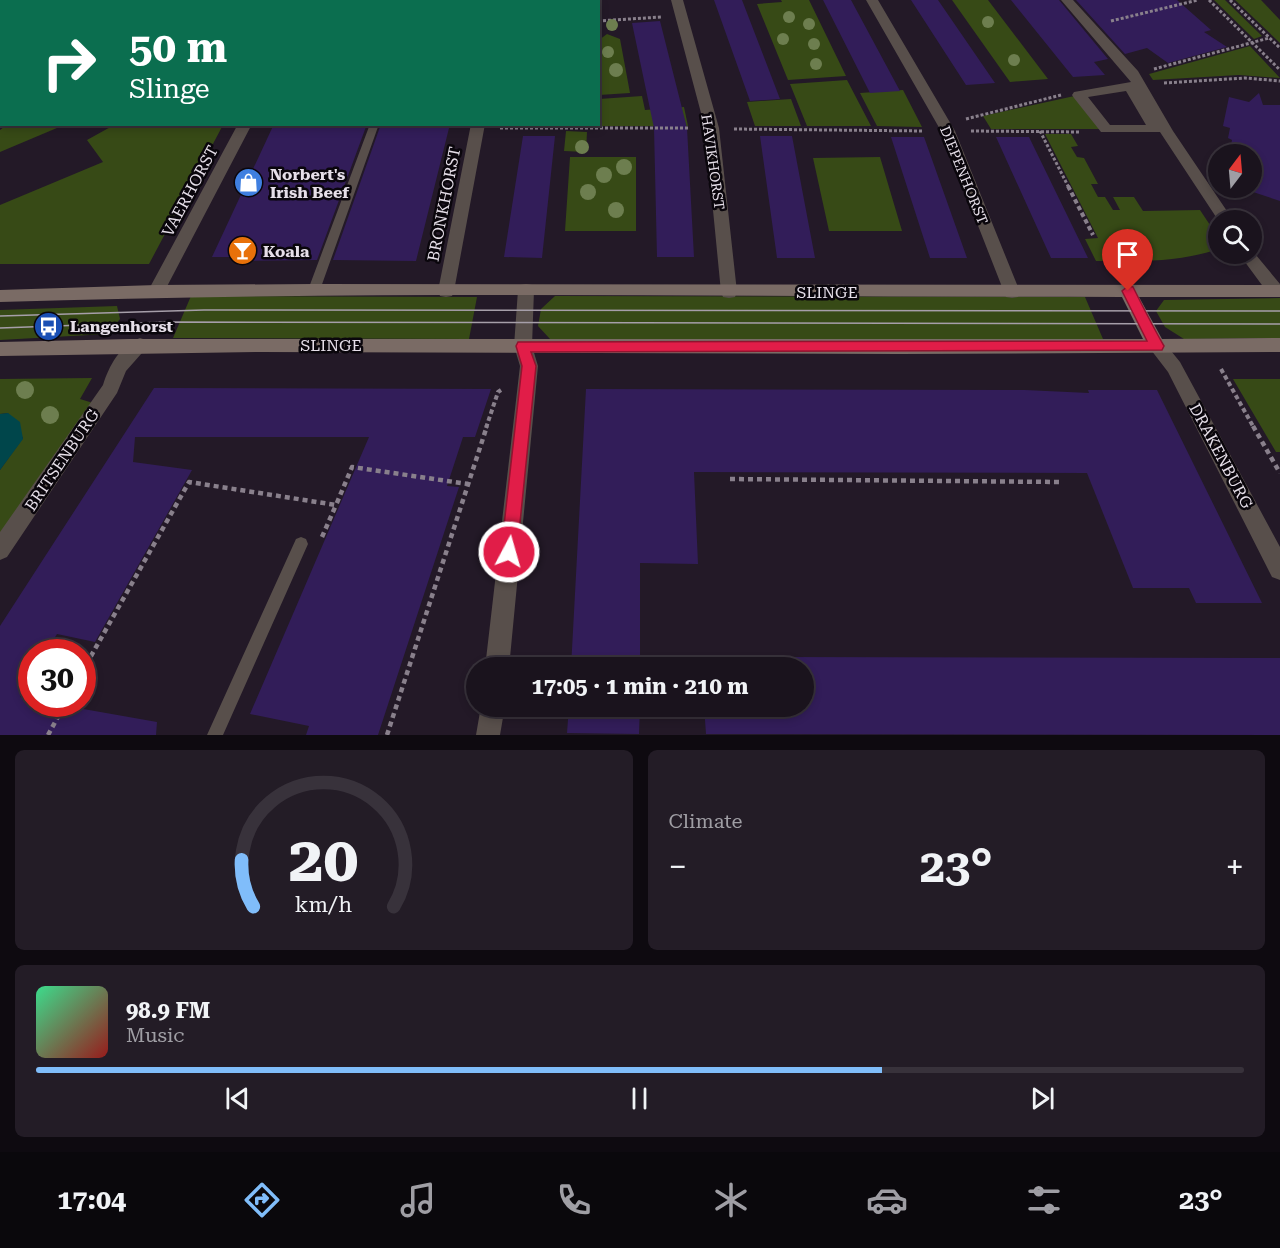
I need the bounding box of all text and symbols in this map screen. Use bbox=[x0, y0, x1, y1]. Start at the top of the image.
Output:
text: 50 m bbox=[129, 23, 227, 72]
icon: right bbox=[30, 24, 108, 102]
text: Slinge bbox=[129, 73, 210, 105]
street label: HAVIKHORST bbox=[698, 113, 728, 211]
street label: DIEPENHORST bbox=[937, 124, 991, 226]
street label: VAERHORST bbox=[158, 142, 222, 240]
north arrow bbox=[1208, 144, 1262, 198]
map controls bbox=[1208, 144, 1262, 264]
street label: BRONKHORST bbox=[424, 145, 464, 263]
place label: Norbert's Irish Beef bbox=[270, 165, 350, 202]
shop icon: Norbert's Irish Beef bbox=[233, 167, 265, 199]
button: search bbox=[1208, 210, 1262, 264]
pin bbox=[1102, 229, 1153, 291]
bar icon: Koala bbox=[226, 235, 258, 267]
icon: arrive bbox=[1111, 238, 1144, 271]
place label: Koala bbox=[263, 242, 310, 261]
street label: SLINGE bbox=[796, 283, 858, 302]
bus stop icon: Langenhorst bbox=[33, 310, 65, 342]
place label: Langenhorst bbox=[70, 317, 174, 336]
street label: SLINGE bbox=[300, 336, 362, 355]
street label: DRAKENBURG bbox=[1185, 400, 1257, 512]
street label: BRITSENBURG bbox=[21, 405, 103, 514]
position arrow bbox=[477, 520, 541, 584]
speed limit sign: 30 bbox=[18, 639, 96, 717]
text: 17:05 · 1 min · 210 m bbox=[531, 674, 749, 699]
text: Climate bbox=[669, 809, 743, 833]
text: 20 bbox=[289, 823, 359, 896]
text: 23° bbox=[920, 840, 993, 893]
text: − bbox=[669, 847, 687, 886]
text: + bbox=[1226, 847, 1244, 886]
text: km/h bbox=[295, 892, 353, 917]
text: 98.9 FM bbox=[126, 998, 210, 1023]
text: Music bbox=[126, 1023, 185, 1047]
icon: previous bbox=[221, 1082, 254, 1115]
icon: pause bbox=[623, 1082, 656, 1115]
icon: next bbox=[1026, 1082, 1059, 1115]
icon: directions bbox=[241, 1179, 283, 1221]
icon: music bbox=[397, 1179, 439, 1221]
icon: phone bbox=[553, 1179, 595, 1221]
icon: climate bbox=[710, 1179, 752, 1221]
icon: car bbox=[866, 1179, 908, 1221]
icon: filters bbox=[1023, 1179, 1065, 1221]
text: 17:04 bbox=[57, 1184, 126, 1216]
text: 23° bbox=[1179, 1184, 1223, 1216]

